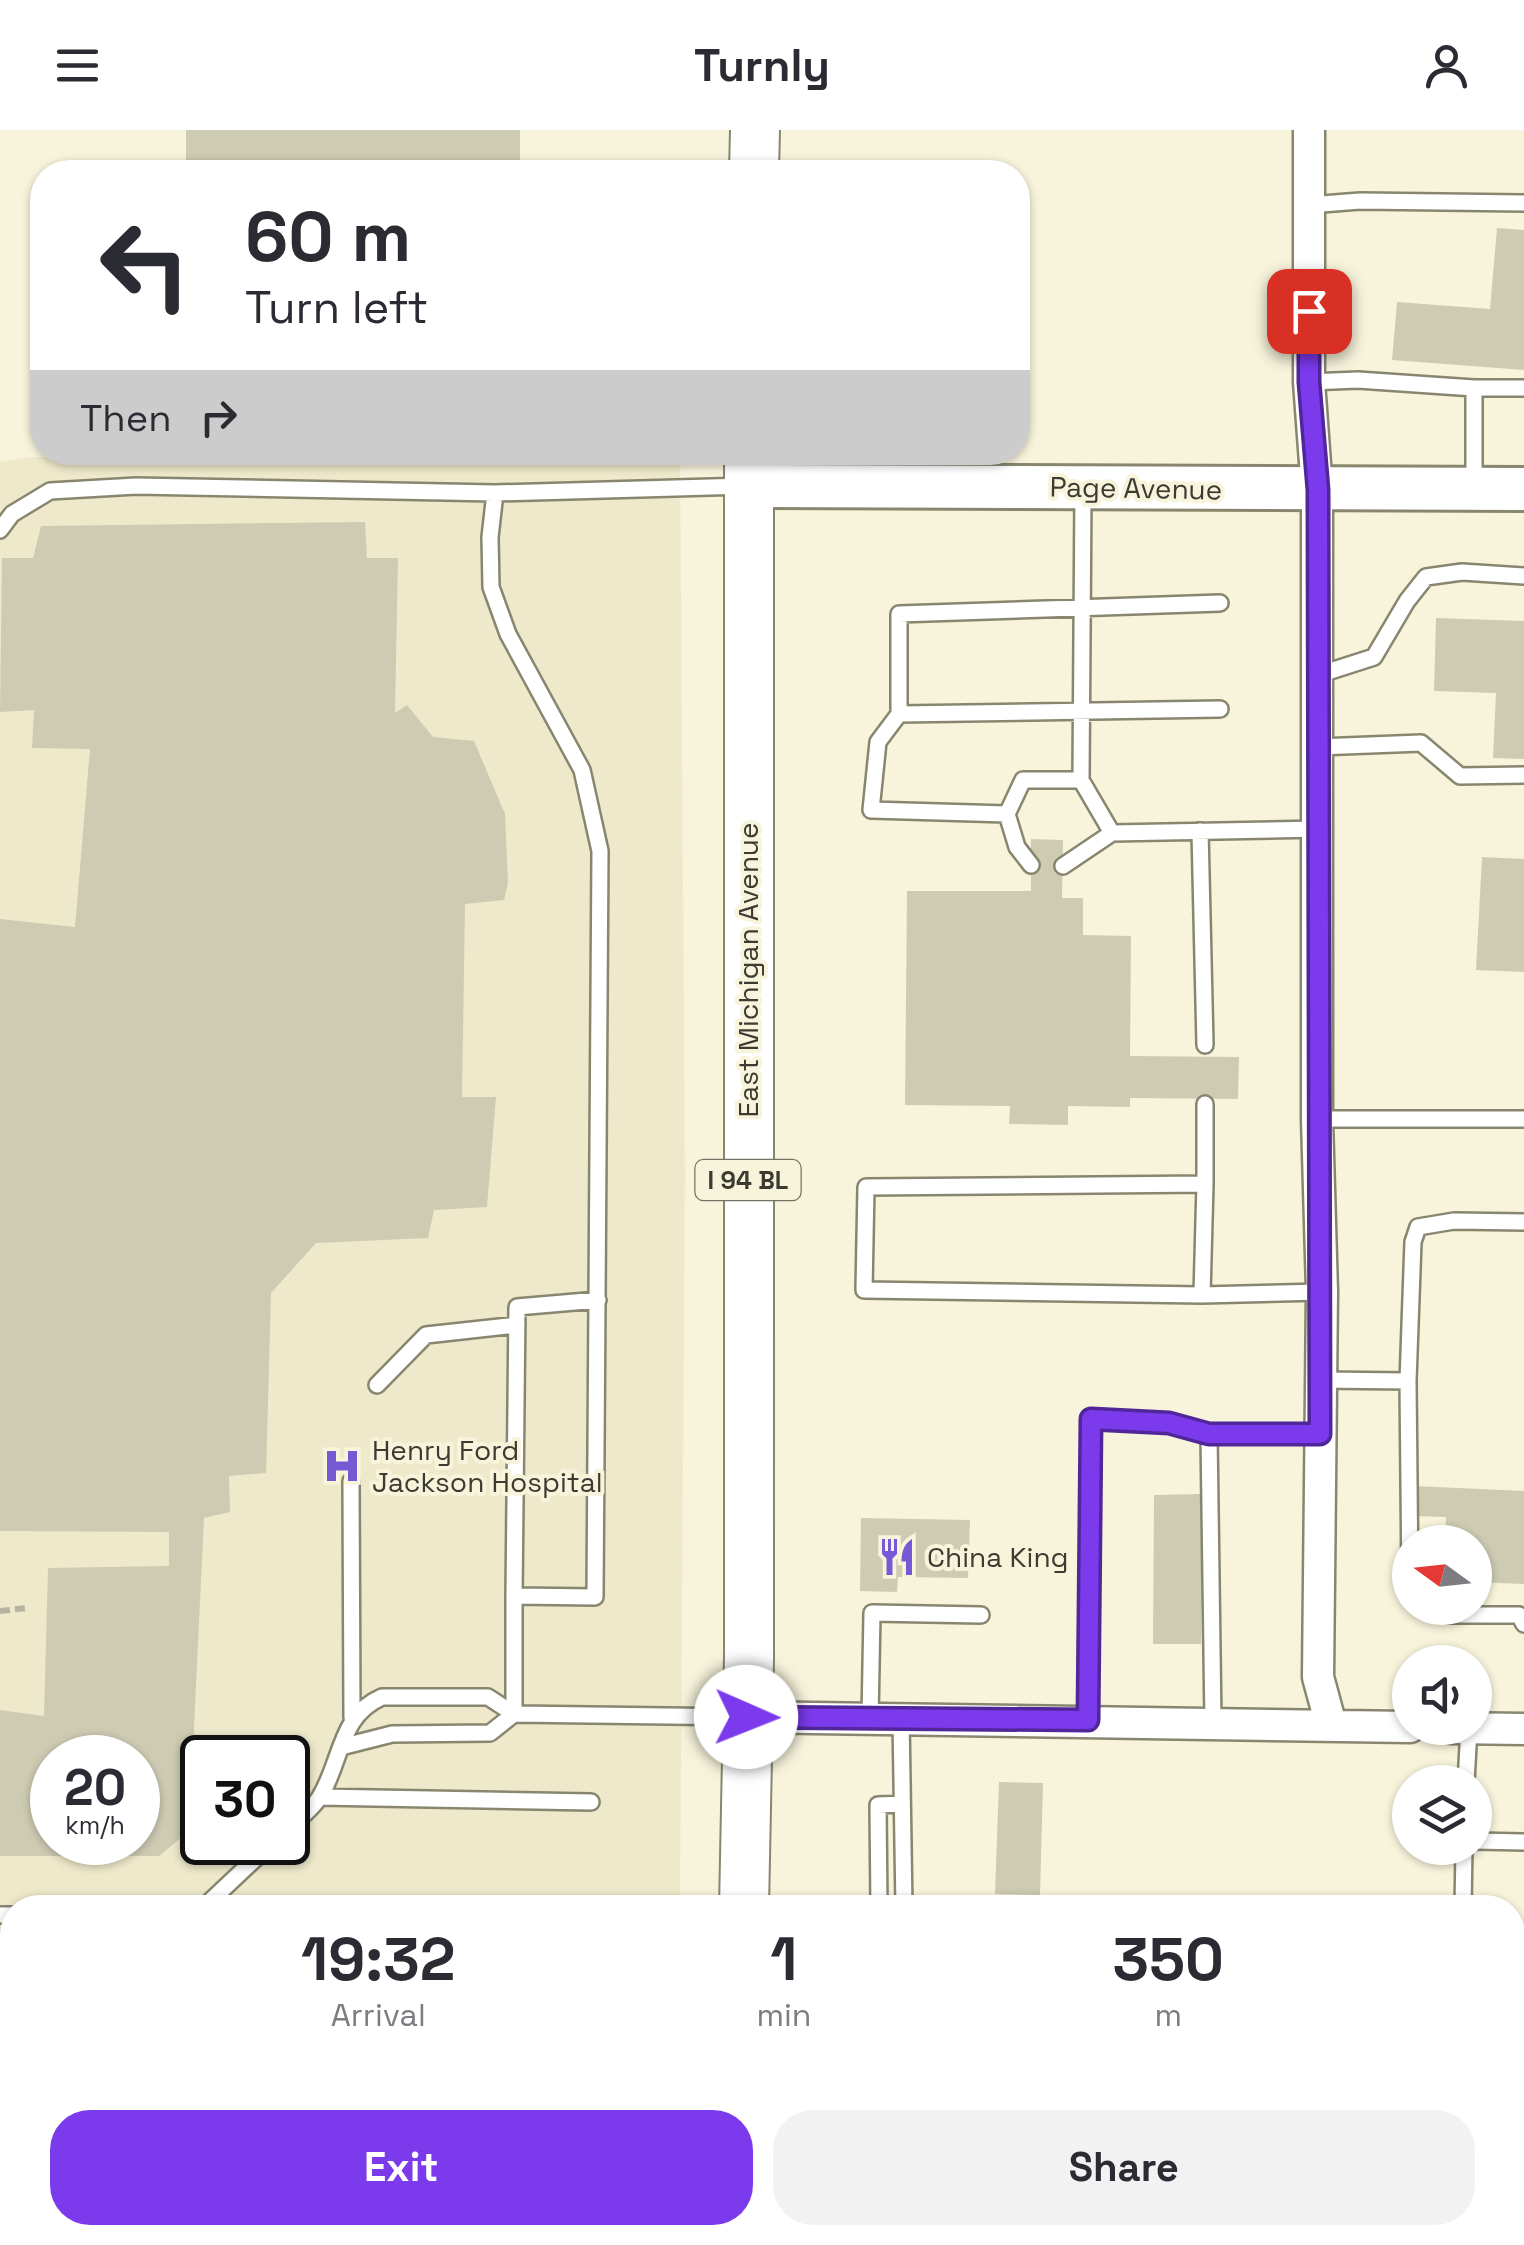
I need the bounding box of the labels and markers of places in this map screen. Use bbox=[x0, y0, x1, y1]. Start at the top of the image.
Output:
pin bbox=[1267, 269, 1352, 354]
place label: Henry Ford Jackson Hospital bbox=[372, 1432, 603, 1500]
hospital icon: Henry Ford Jackson Hospital bbox=[321, 1445, 363, 1487]
restaurant icon: China King bbox=[876, 1536, 918, 1578]
place label: China King bbox=[927, 1539, 1069, 1575]

